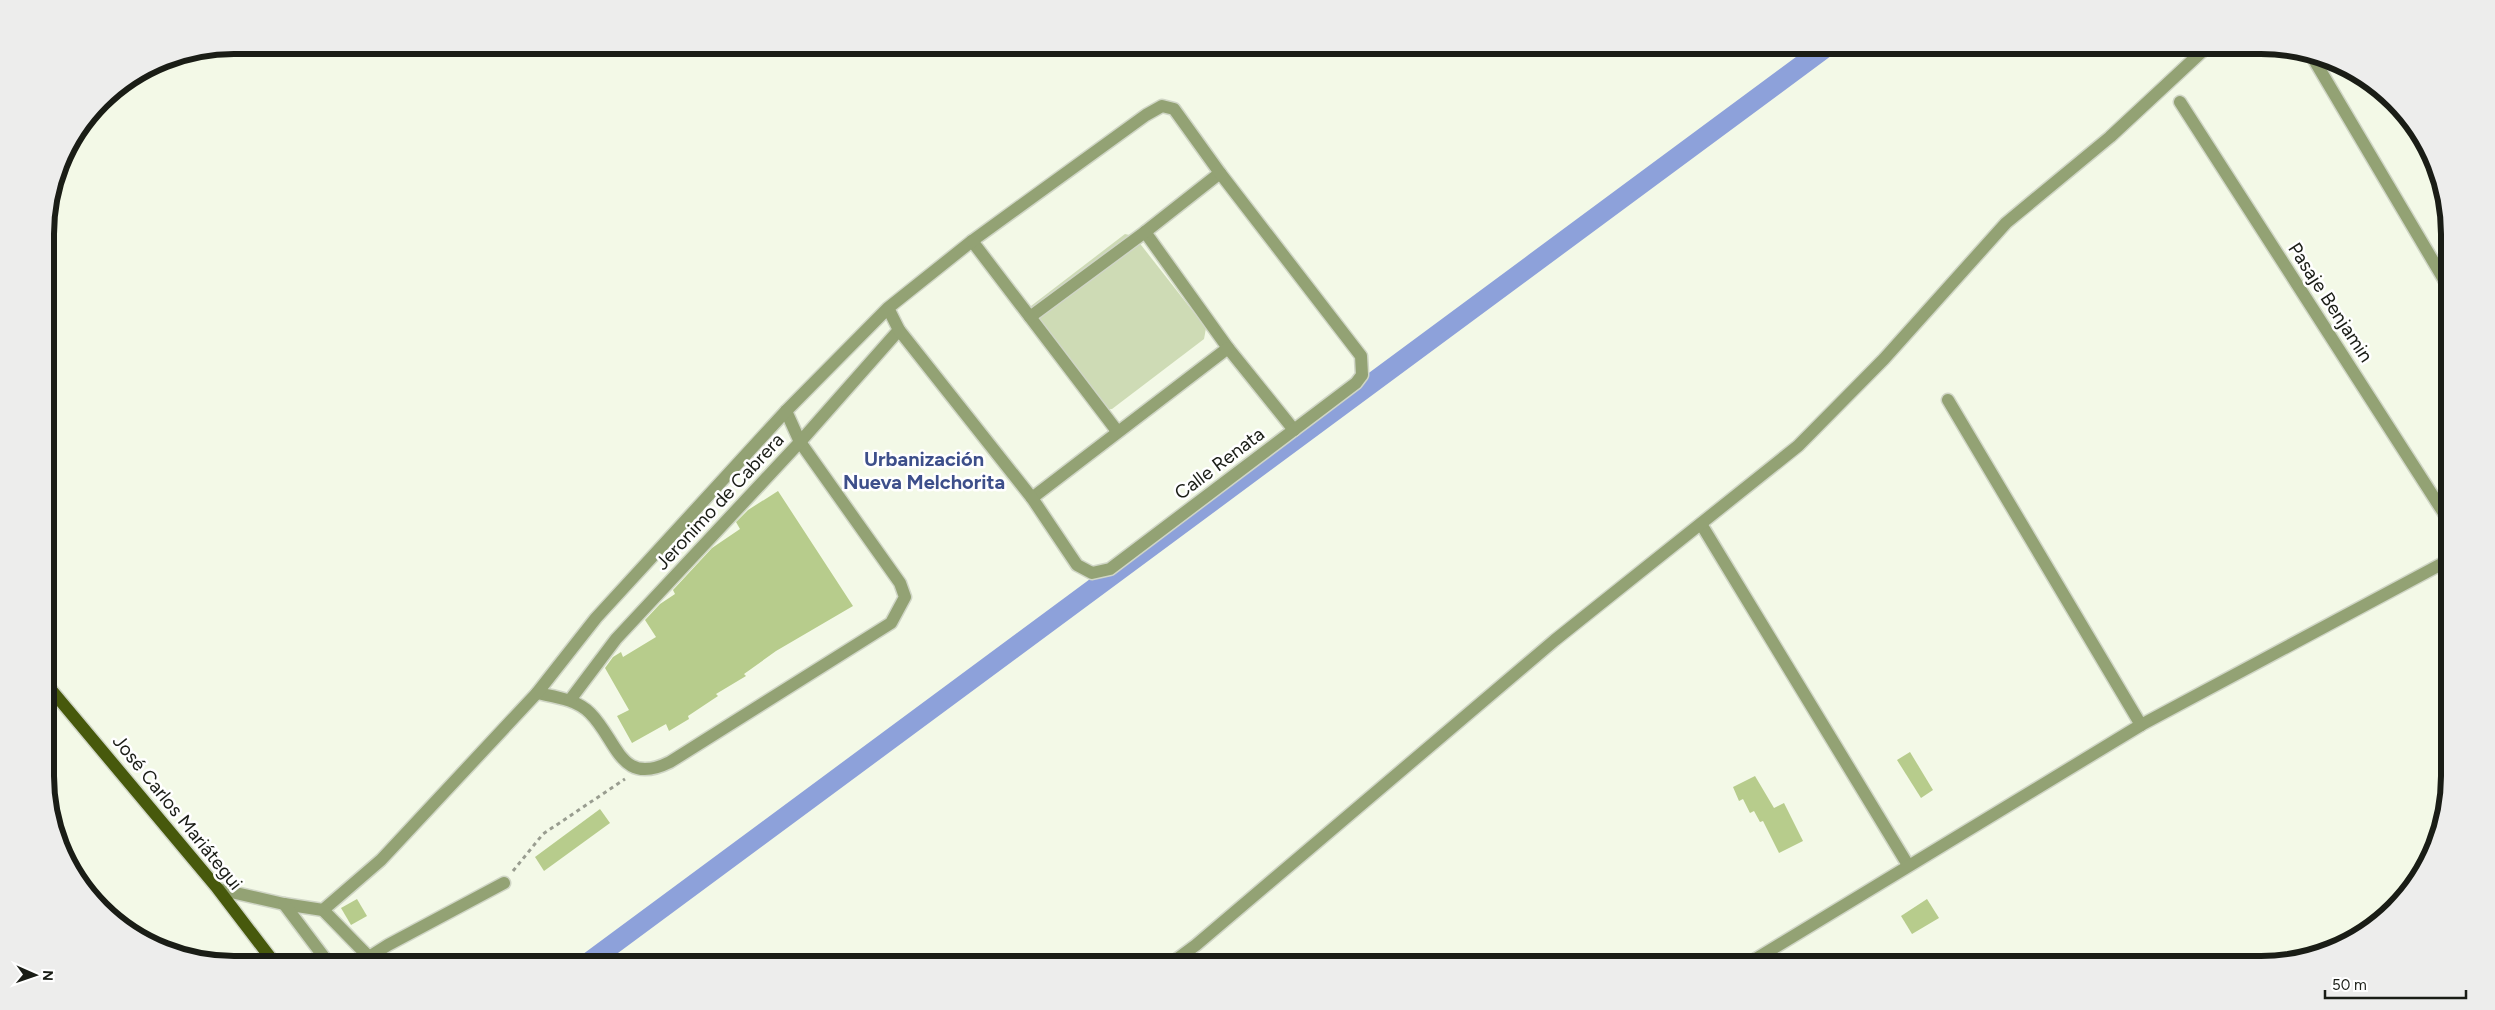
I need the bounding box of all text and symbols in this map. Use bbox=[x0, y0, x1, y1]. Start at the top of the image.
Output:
street label: Pasaje Benjamin bbox=[2283, 238, 2378, 366]
street label: Calle Renata bbox=[1170, 422, 1269, 505]
street label: Jeronimo de Cabrera bbox=[650, 428, 789, 574]
district label: Urbanización Nueva Melchorita bbox=[843, 447, 1005, 494]
street label: José Carlos Mariátegui bbox=[108, 730, 247, 895]
north arrow bbox=[10, 950, 60, 1000]
scale bar bbox=[2325, 968, 2466, 1000]
text: N bbox=[39, 970, 56, 981]
text: 50 m bbox=[2332, 976, 2367, 994]

